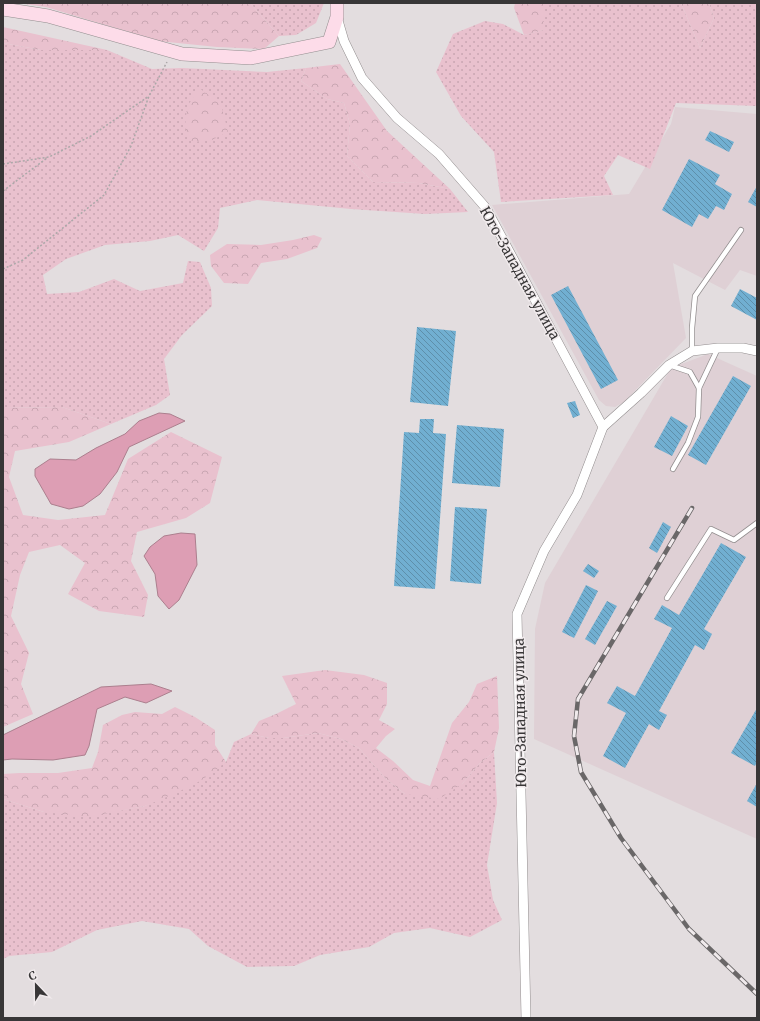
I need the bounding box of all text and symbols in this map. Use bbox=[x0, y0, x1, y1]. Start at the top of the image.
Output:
street label: Юго-Западная улица bbox=[476, 203, 564, 343]
street label: Юго-Западная улица bbox=[510, 637, 530, 788]
north arrow bbox=[16, 965, 56, 1005]
text: С bbox=[26, 968, 38, 984]

